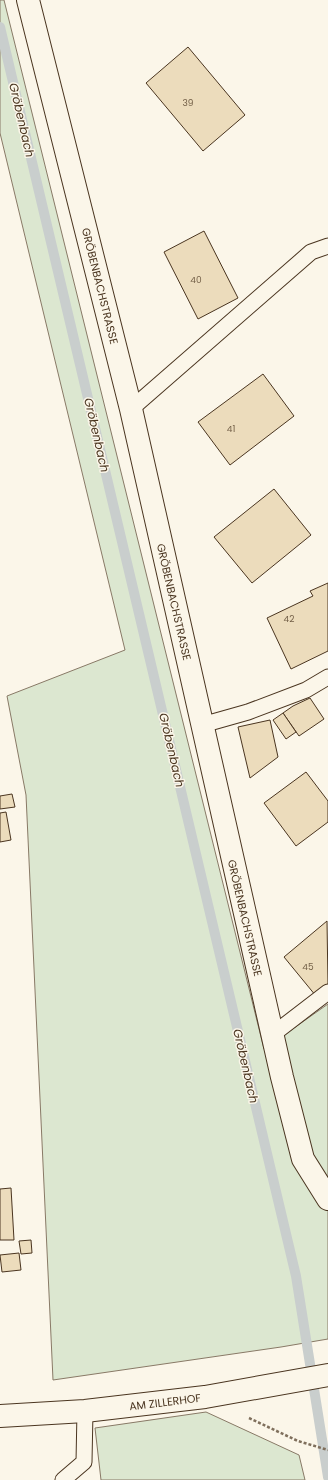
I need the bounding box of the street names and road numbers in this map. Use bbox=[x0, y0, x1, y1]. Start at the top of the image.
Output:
street label: GRÖBENBACHSTRASSE bbox=[78, 226, 122, 346]
street label: GRÖBENBACHSTRASSE bbox=[153, 542, 195, 662]
street label: GRÖBENBACHSTRASSE bbox=[224, 858, 266, 978]
street label: AM ZILLERHOF bbox=[128, 1390, 202, 1414]

